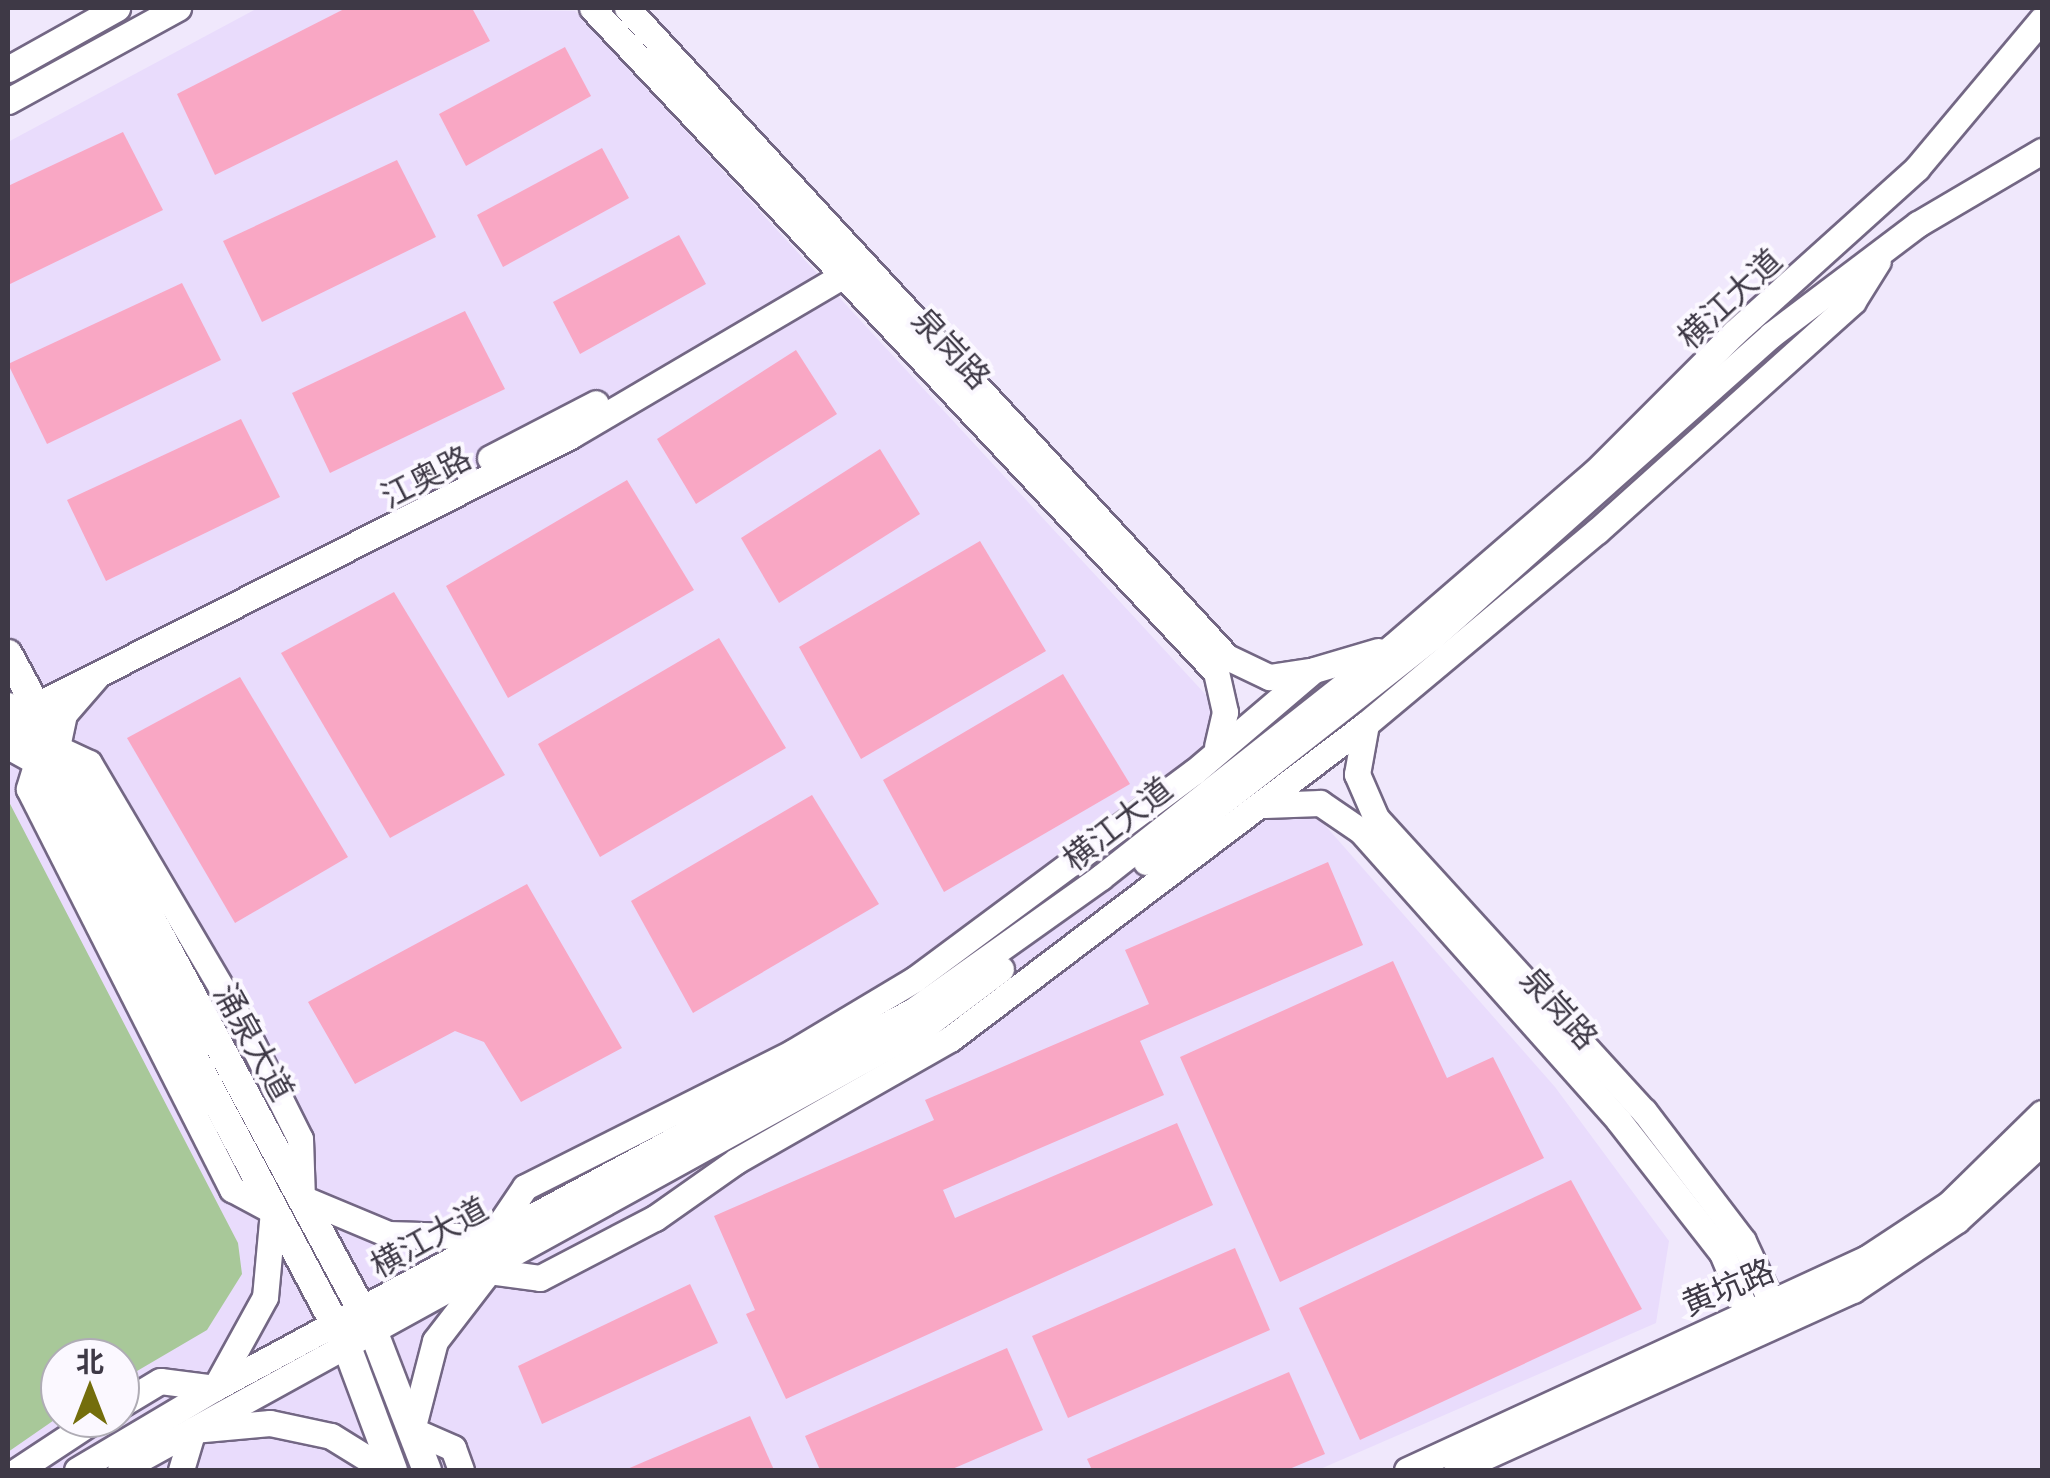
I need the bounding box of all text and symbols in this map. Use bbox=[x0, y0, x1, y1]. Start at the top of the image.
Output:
street label: 横江大道 bbox=[1668, 239, 1788, 355]
street label: 泉岗路 bbox=[906, 299, 1000, 395]
street label: 江奥路 bbox=[374, 436, 476, 514]
street label: 横江大道 bbox=[1054, 767, 1178, 877]
street label: 泉岗路 bbox=[1515, 958, 1607, 1056]
street label: 涌泉大道 bbox=[208, 976, 304, 1106]
street label: 横江大道 bbox=[363, 1187, 493, 1283]
street label: 黄坑路 bbox=[1675, 1249, 1779, 1321]
north arrow bbox=[40, 1338, 140, 1438]
text: 北 bbox=[76, 1340, 104, 1380]

